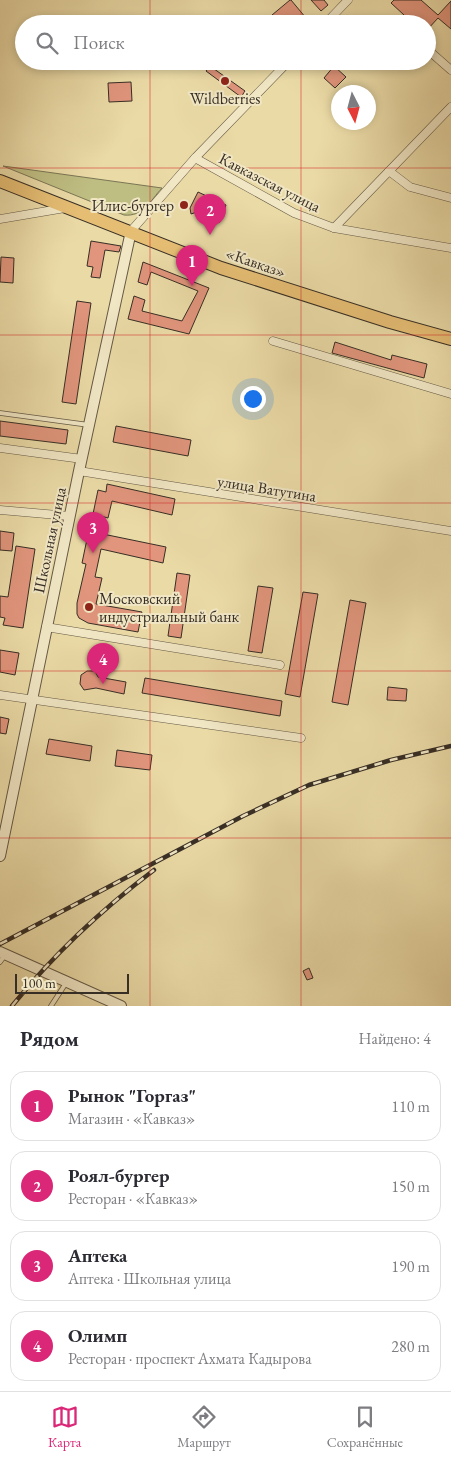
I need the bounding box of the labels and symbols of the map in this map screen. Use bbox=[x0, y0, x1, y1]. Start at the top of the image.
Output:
marker: Wildberries bbox=[219, 75, 231, 87]
north arrow bbox=[331, 85, 376, 130]
place label: Wildberries bbox=[190, 88, 260, 109]
street label: Кавказская улица bbox=[215, 148, 325, 217]
pin: 2 bbox=[194, 194, 226, 235]
place label: Илис-бургер bbox=[91, 195, 174, 216]
marker: Илис-бургер bbox=[178, 199, 190, 211]
street label: «Кавказ» bbox=[223, 242, 289, 283]
pin: 1 bbox=[176, 245, 208, 286]
your location bbox=[240, 386, 266, 412]
street label: улица Ватутина bbox=[216, 470, 318, 507]
street label: Школьная улица bbox=[28, 485, 71, 595]
pin: 3 bbox=[77, 512, 109, 553]
place label: Московский индустриальный банк bbox=[99, 588, 240, 627]
marker: Московский индустриальный банк bbox=[83, 601, 95, 613]
pin: 4 bbox=[87, 643, 119, 684]
scale bar bbox=[15, 971, 129, 994]

